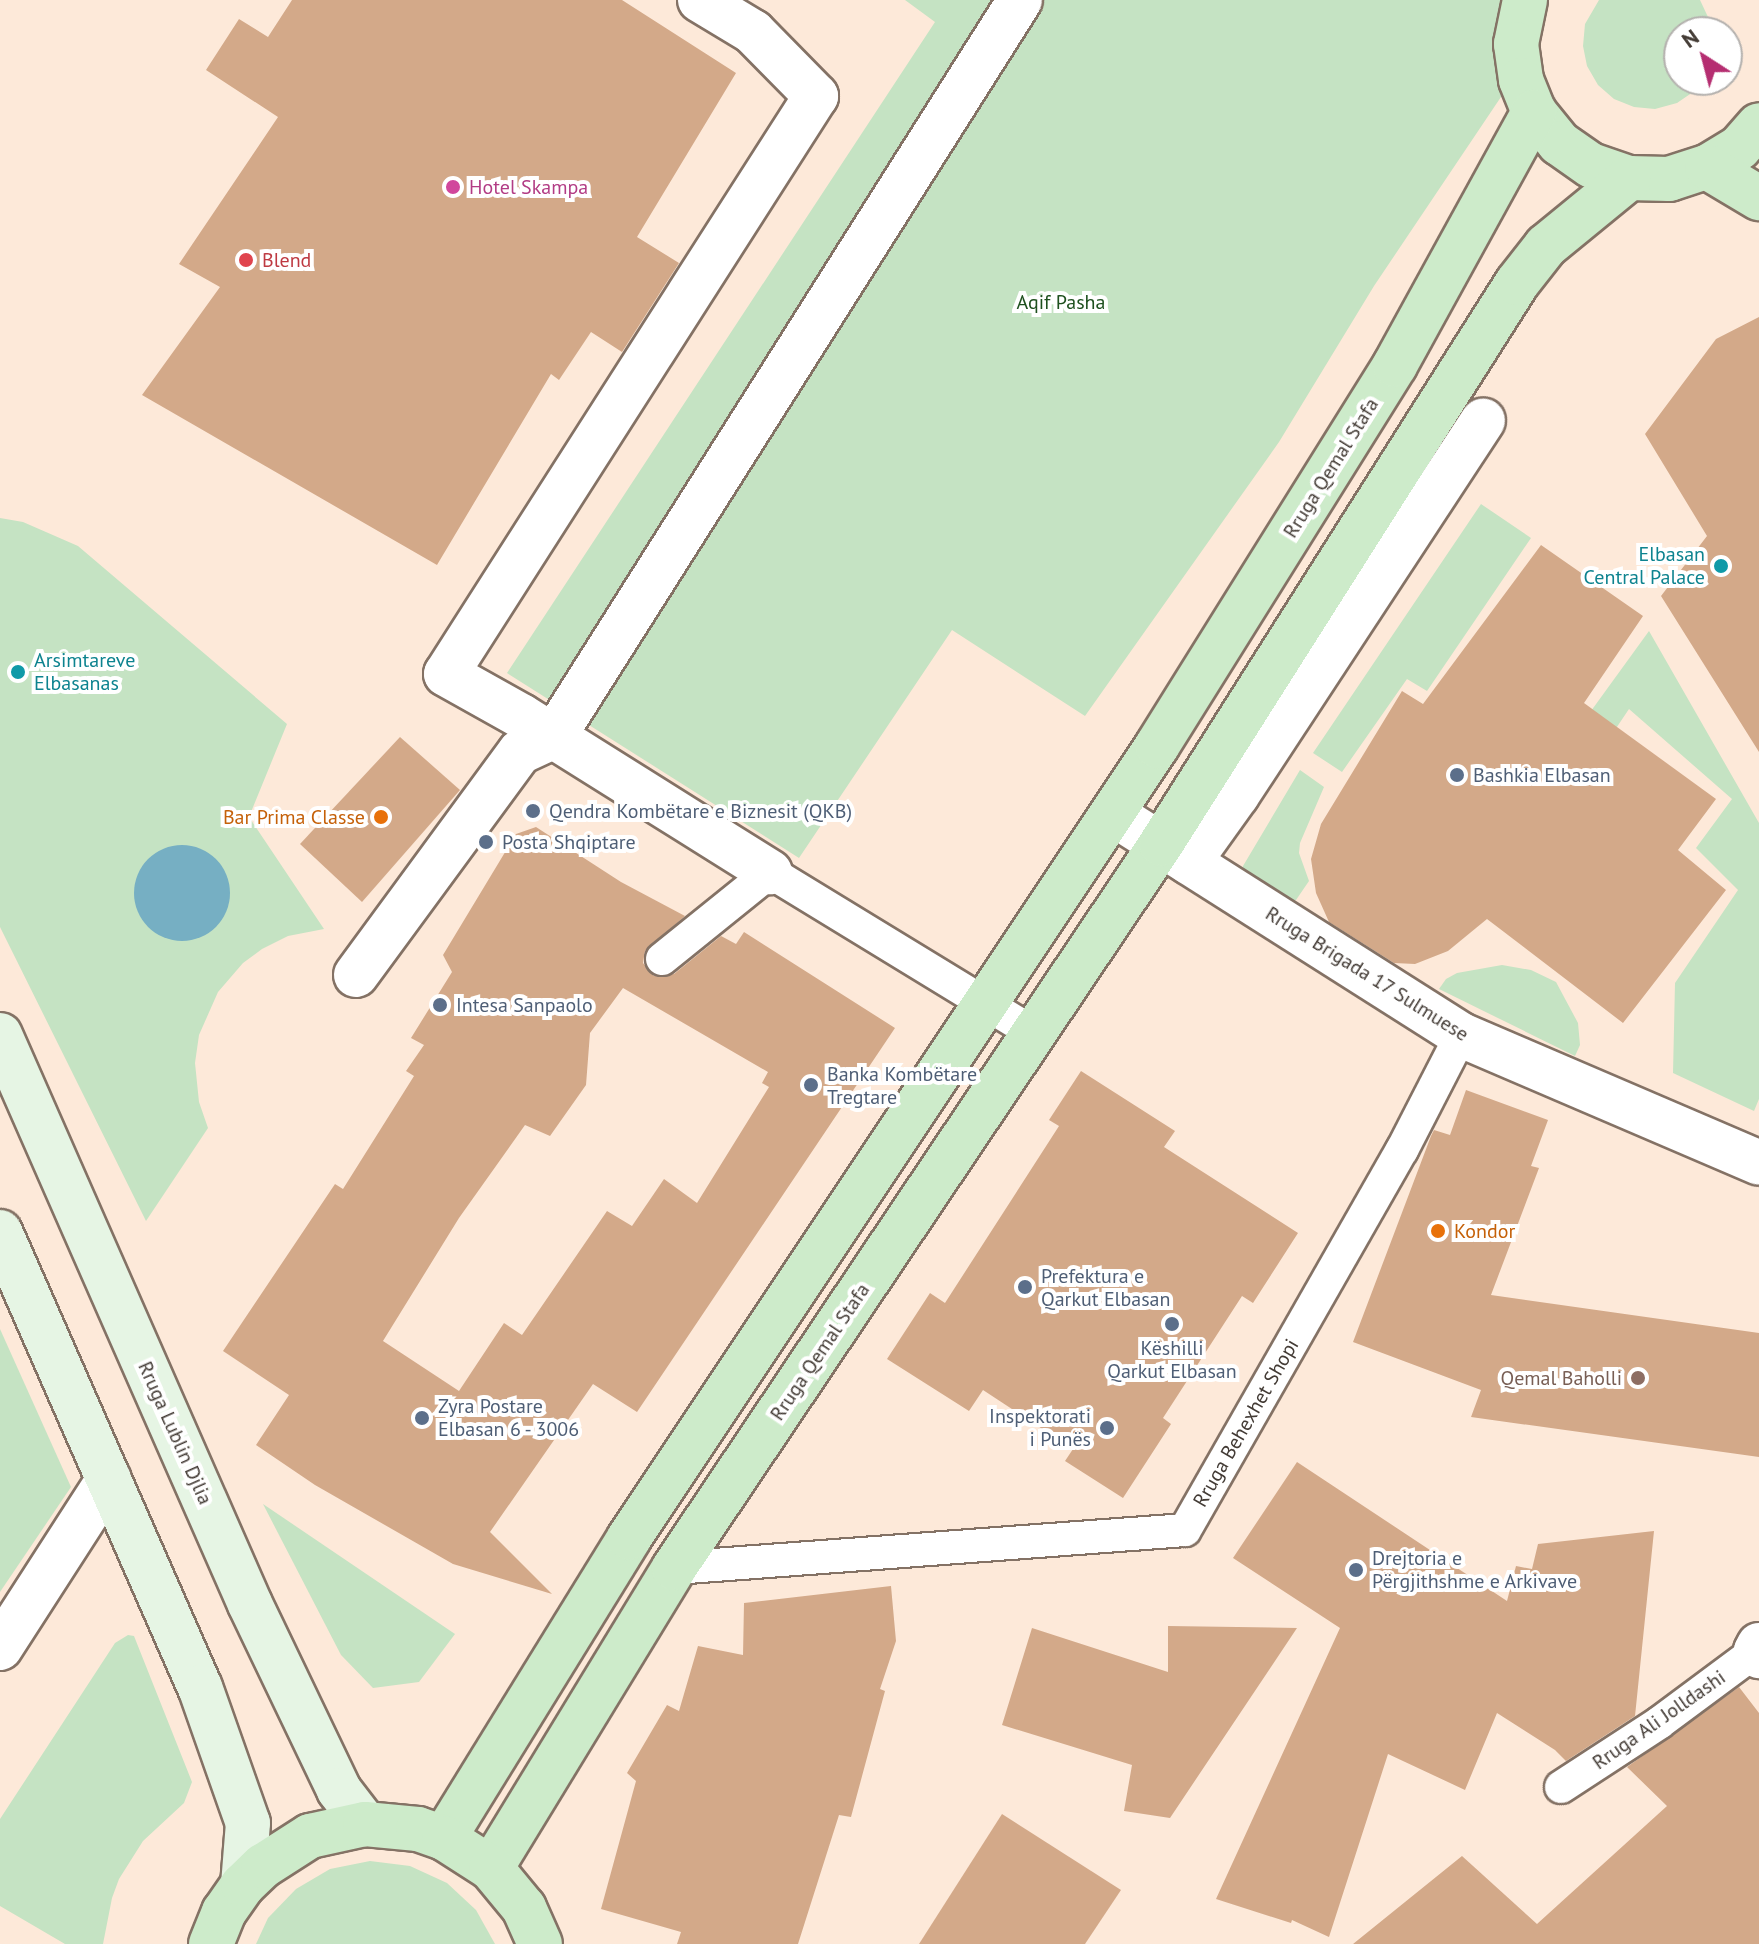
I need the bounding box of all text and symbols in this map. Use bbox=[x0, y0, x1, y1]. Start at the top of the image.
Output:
north arrow bbox=[1663, 16, 1743, 96]
text: N bbox=[1676, 23, 1704, 54]
place label: Hotel Skampa bbox=[469, 175, 588, 199]
marker: Hotel Skampa bbox=[444, 178, 462, 196]
place label: Blend bbox=[262, 248, 311, 272]
marker: Blend bbox=[237, 251, 255, 269]
park label: Aqif Pasha bbox=[1017, 290, 1105, 314]
street label: Rruga Qemal Stafa bbox=[1278, 394, 1384, 542]
place label: Elbasan Central Palace bbox=[1584, 542, 1705, 589]
marker: Elbasan Central Palace bbox=[1712, 557, 1730, 575]
place label: Arsimtareve Elbasanas bbox=[34, 648, 135, 695]
marker: Arsimtareve Elbasanas bbox=[9, 663, 27, 681]
place label: Bashkia Elbasan bbox=[1473, 763, 1611, 787]
marker: Bashkia Elbasan bbox=[1448, 766, 1466, 784]
place label: Qendra Kombëtare e Biznesit (QKB) bbox=[549, 799, 852, 823]
marker: Qendra Kombëtare e Biznesit (QKB) bbox=[524, 802, 542, 820]
place label: Bar Prima Classe bbox=[223, 805, 365, 829]
marker: Bar Prima Classe bbox=[372, 808, 390, 826]
place label: Posta Shqiptare bbox=[502, 830, 636, 854]
marker: Posta Shqiptare bbox=[477, 833, 495, 851]
street label: Rruga Brigada 17 Sulmuese bbox=[1261, 901, 1473, 1047]
place label: Intesa Sanpaolo bbox=[456, 993, 593, 1017]
marker: Intesa Sanpaolo bbox=[431, 996, 449, 1014]
place label: Banka Kombëtare Tregtare bbox=[827, 1062, 977, 1109]
marker: Banka Kombëtare Tregtare bbox=[802, 1076, 820, 1094]
place label: Kondor bbox=[1454, 1219, 1515, 1243]
marker: Kondor bbox=[1429, 1222, 1447, 1240]
place label: Prefektura e Qarkut Elbasan bbox=[1041, 1264, 1170, 1311]
marker: Prefektura e Qarkut Elbasan bbox=[1016, 1278, 1034, 1296]
street label: Rruga Qemal Stafa bbox=[765, 1279, 875, 1425]
marker: Këshilli Qarkut Elbasan bbox=[1163, 1315, 1181, 1333]
street label: Rruga Behexhet Shopi bbox=[1188, 1335, 1304, 1511]
place label: Këshilli Qarkut Elbasan bbox=[1107, 1336, 1237, 1383]
street label: Rruga Lublin Djlia bbox=[133, 1358, 217, 1508]
place label: Qemal Baholli bbox=[1501, 1366, 1622, 1390]
marker: Qemal Baholli bbox=[1629, 1369, 1647, 1387]
place label: Zyra Postare Elbasan 6 - 3006 bbox=[438, 1394, 582, 1441]
place label: Inspektorati i Punës bbox=[989, 1404, 1091, 1451]
marker: Zyra Postare Elbasan 6 - 3006 bbox=[413, 1409, 431, 1427]
marker: Inspektorati i Punës bbox=[1098, 1419, 1116, 1437]
place label: Drejtoria e Përgjithshme e Arkivave bbox=[1372, 1546, 1578, 1593]
marker: Drejtoria e Përgjithshme e Arkivave bbox=[1347, 1561, 1365, 1579]
street label: Rruga Ali Jolldashi bbox=[1588, 1665, 1730, 1775]

